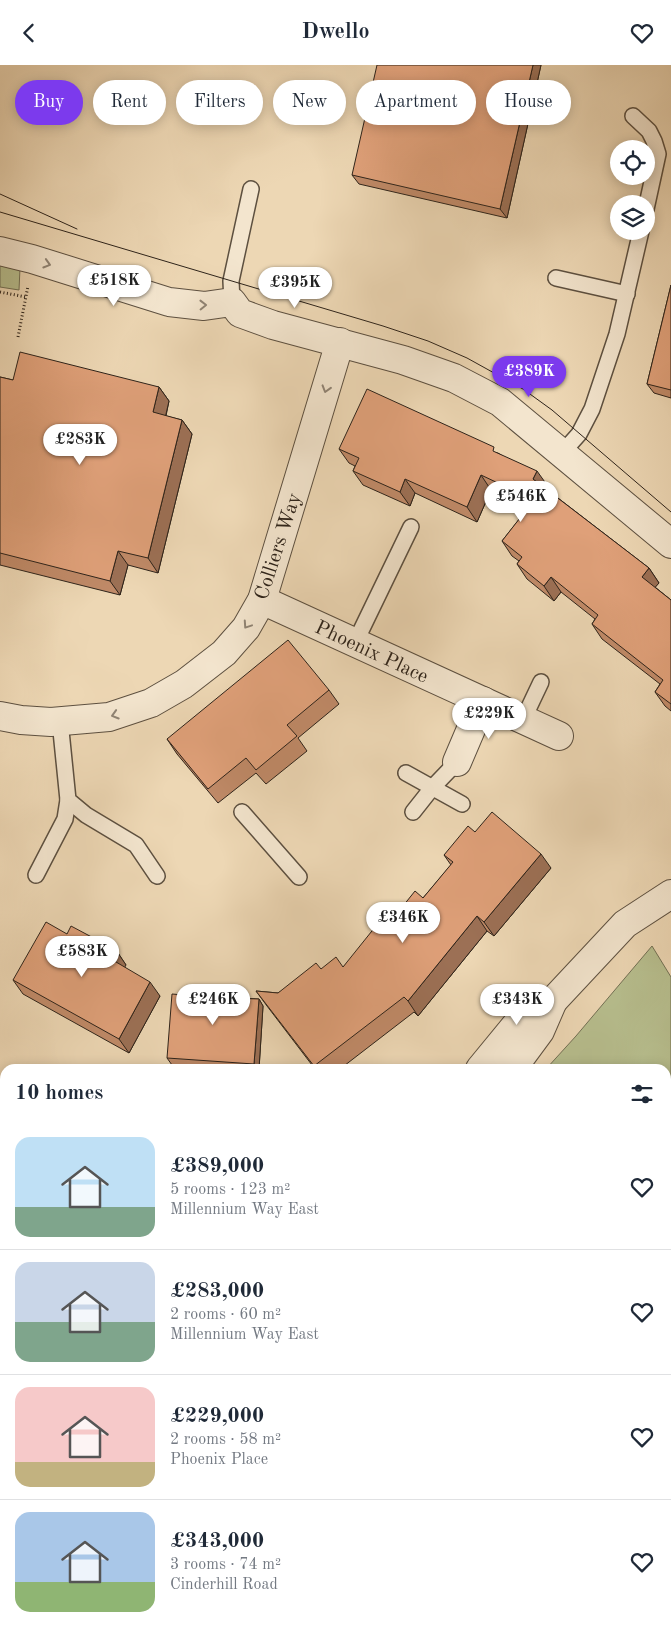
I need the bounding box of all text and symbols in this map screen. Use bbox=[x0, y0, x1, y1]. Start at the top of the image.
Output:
icon: back bbox=[15, 19, 43, 47]
icon: heart bbox=[628, 19, 656, 47]
text: Dwello bbox=[301, 21, 370, 43]
chip: Buy bbox=[15, 80, 83, 125]
chip: Rent bbox=[93, 80, 166, 125]
chip: Filters bbox=[176, 80, 263, 125]
chip: New bbox=[273, 80, 346, 125]
chip: Apartment bbox=[356, 80, 476, 125]
chip: House bbox=[486, 80, 571, 125]
map controls bbox=[610, 140, 655, 240]
button: locate bbox=[610, 140, 655, 185]
button: layers bbox=[610, 195, 655, 240]
one-way arrow bbox=[42, 258, 51, 268]
pin: £518K bbox=[79, 265, 149, 307]
pin: £395K bbox=[260, 267, 330, 309]
text: £518K bbox=[88, 273, 140, 289]
text: £395K bbox=[269, 275, 321, 291]
one-way arrow bbox=[200, 299, 208, 310]
pin: £389K bbox=[494, 355, 564, 398]
text: £389K bbox=[503, 364, 555, 380]
one-way arrow bbox=[322, 384, 332, 392]
pin: £283K bbox=[45, 423, 115, 466]
text: £283K bbox=[54, 432, 106, 448]
pin: £546K bbox=[486, 481, 556, 523]
text: £546K bbox=[495, 489, 547, 505]
street label: Colliers Way bbox=[252, 490, 306, 603]
street label: Phoenix Place bbox=[311, 618, 431, 688]
one-way arrow bbox=[244, 619, 253, 629]
pin: £229K bbox=[454, 697, 524, 740]
text: £229K bbox=[463, 706, 515, 722]
one-way arrow bbox=[112, 709, 120, 719]
pin: £346K bbox=[368, 901, 438, 944]
text: £346K bbox=[377, 910, 429, 926]
pin: £583K bbox=[47, 935, 117, 978]
text: £583K bbox=[56, 944, 108, 960]
pin: £246K bbox=[178, 983, 248, 1026]
pin: £343K bbox=[482, 983, 552, 1026]
text: £246K bbox=[187, 992, 239, 1008]
text: £343K bbox=[491, 992, 543, 1008]
icon: filters bbox=[628, 1080, 656, 1108]
text: 10 homes bbox=[15, 1083, 103, 1104]
text: £389,000 bbox=[170, 1156, 264, 1177]
icon: home bbox=[55, 1157, 115, 1217]
icon: heart bbox=[628, 1173, 656, 1201]
text: 5 rooms · 123 m² bbox=[170, 1182, 290, 1198]
text: Millennium Way East bbox=[170, 1202, 319, 1218]
text: £283,000 bbox=[170, 1281, 264, 1302]
icon: home bbox=[55, 1282, 115, 1342]
icon: heart bbox=[628, 1298, 656, 1326]
text: 2 rooms · 60 m² bbox=[170, 1307, 281, 1323]
text: Millennium Way East bbox=[170, 1327, 319, 1343]
text: £229,000 bbox=[170, 1406, 264, 1427]
icon: home bbox=[55, 1407, 115, 1467]
icon: heart bbox=[628, 1423, 656, 1451]
text: 2 rooms · 58 m² bbox=[170, 1432, 281, 1448]
text: Phoenix Place bbox=[170, 1452, 268, 1468]
text: £343,000 bbox=[170, 1531, 264, 1552]
icon: home bbox=[55, 1532, 115, 1592]
icon: heart bbox=[628, 1548, 656, 1576]
text: 3 rooms · 74 m² bbox=[170, 1557, 281, 1573]
text: Cinderhill Road bbox=[170, 1577, 278, 1593]

